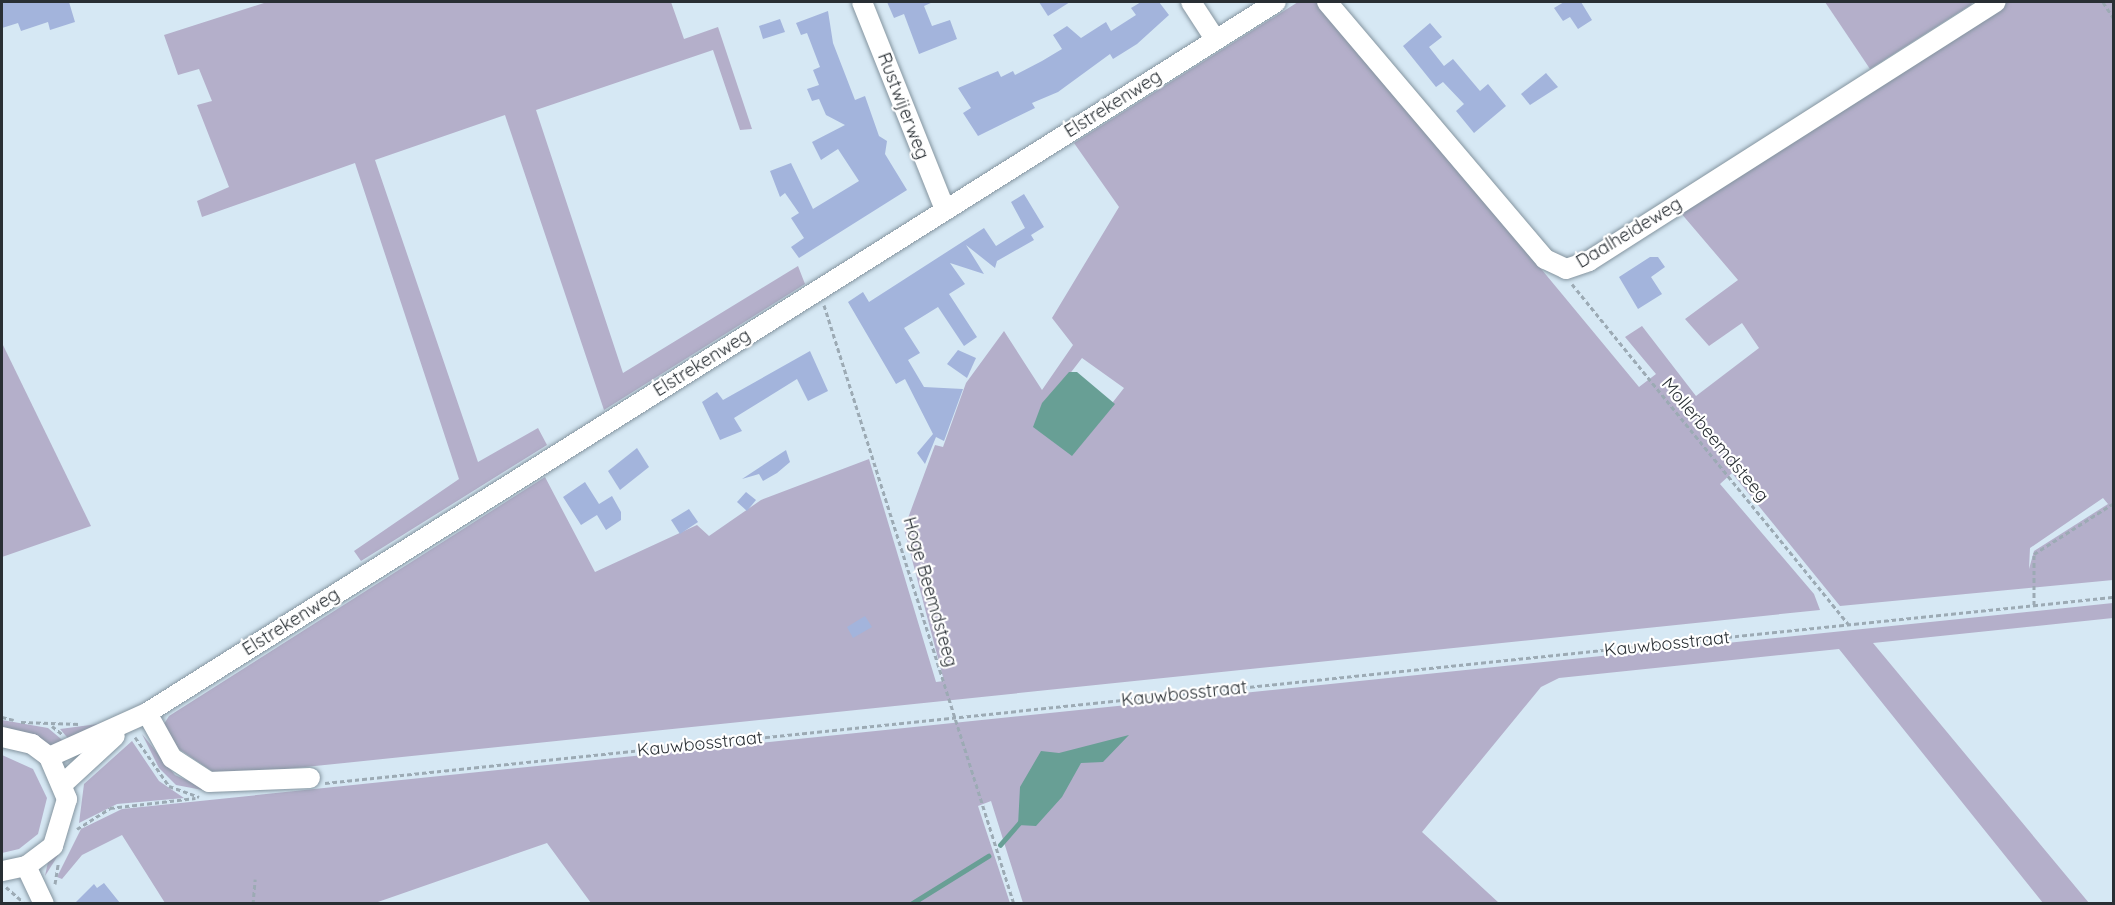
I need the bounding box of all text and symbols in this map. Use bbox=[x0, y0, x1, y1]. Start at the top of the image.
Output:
street label: Rustwijerweg bbox=[873, 50, 933, 162]
street label: Elstrekenweg bbox=[1061, 66, 1165, 142]
street label: Daalheideweg bbox=[1572, 193, 1686, 273]
street label: Elstrekenweg bbox=[650, 325, 754, 401]
street label: Mollerbeemdsteeg bbox=[1657, 374, 1773, 506]
street label: Hoge Beemdsteeg bbox=[898, 514, 962, 670]
street label: Elstrekenweg bbox=[239, 584, 343, 660]
street label: Kauwbosstraat bbox=[1603, 627, 1731, 661]
street label: Kauwbosstraat bbox=[1120, 677, 1248, 711]
street label: Kauwbosstraat bbox=[636, 727, 764, 761]

